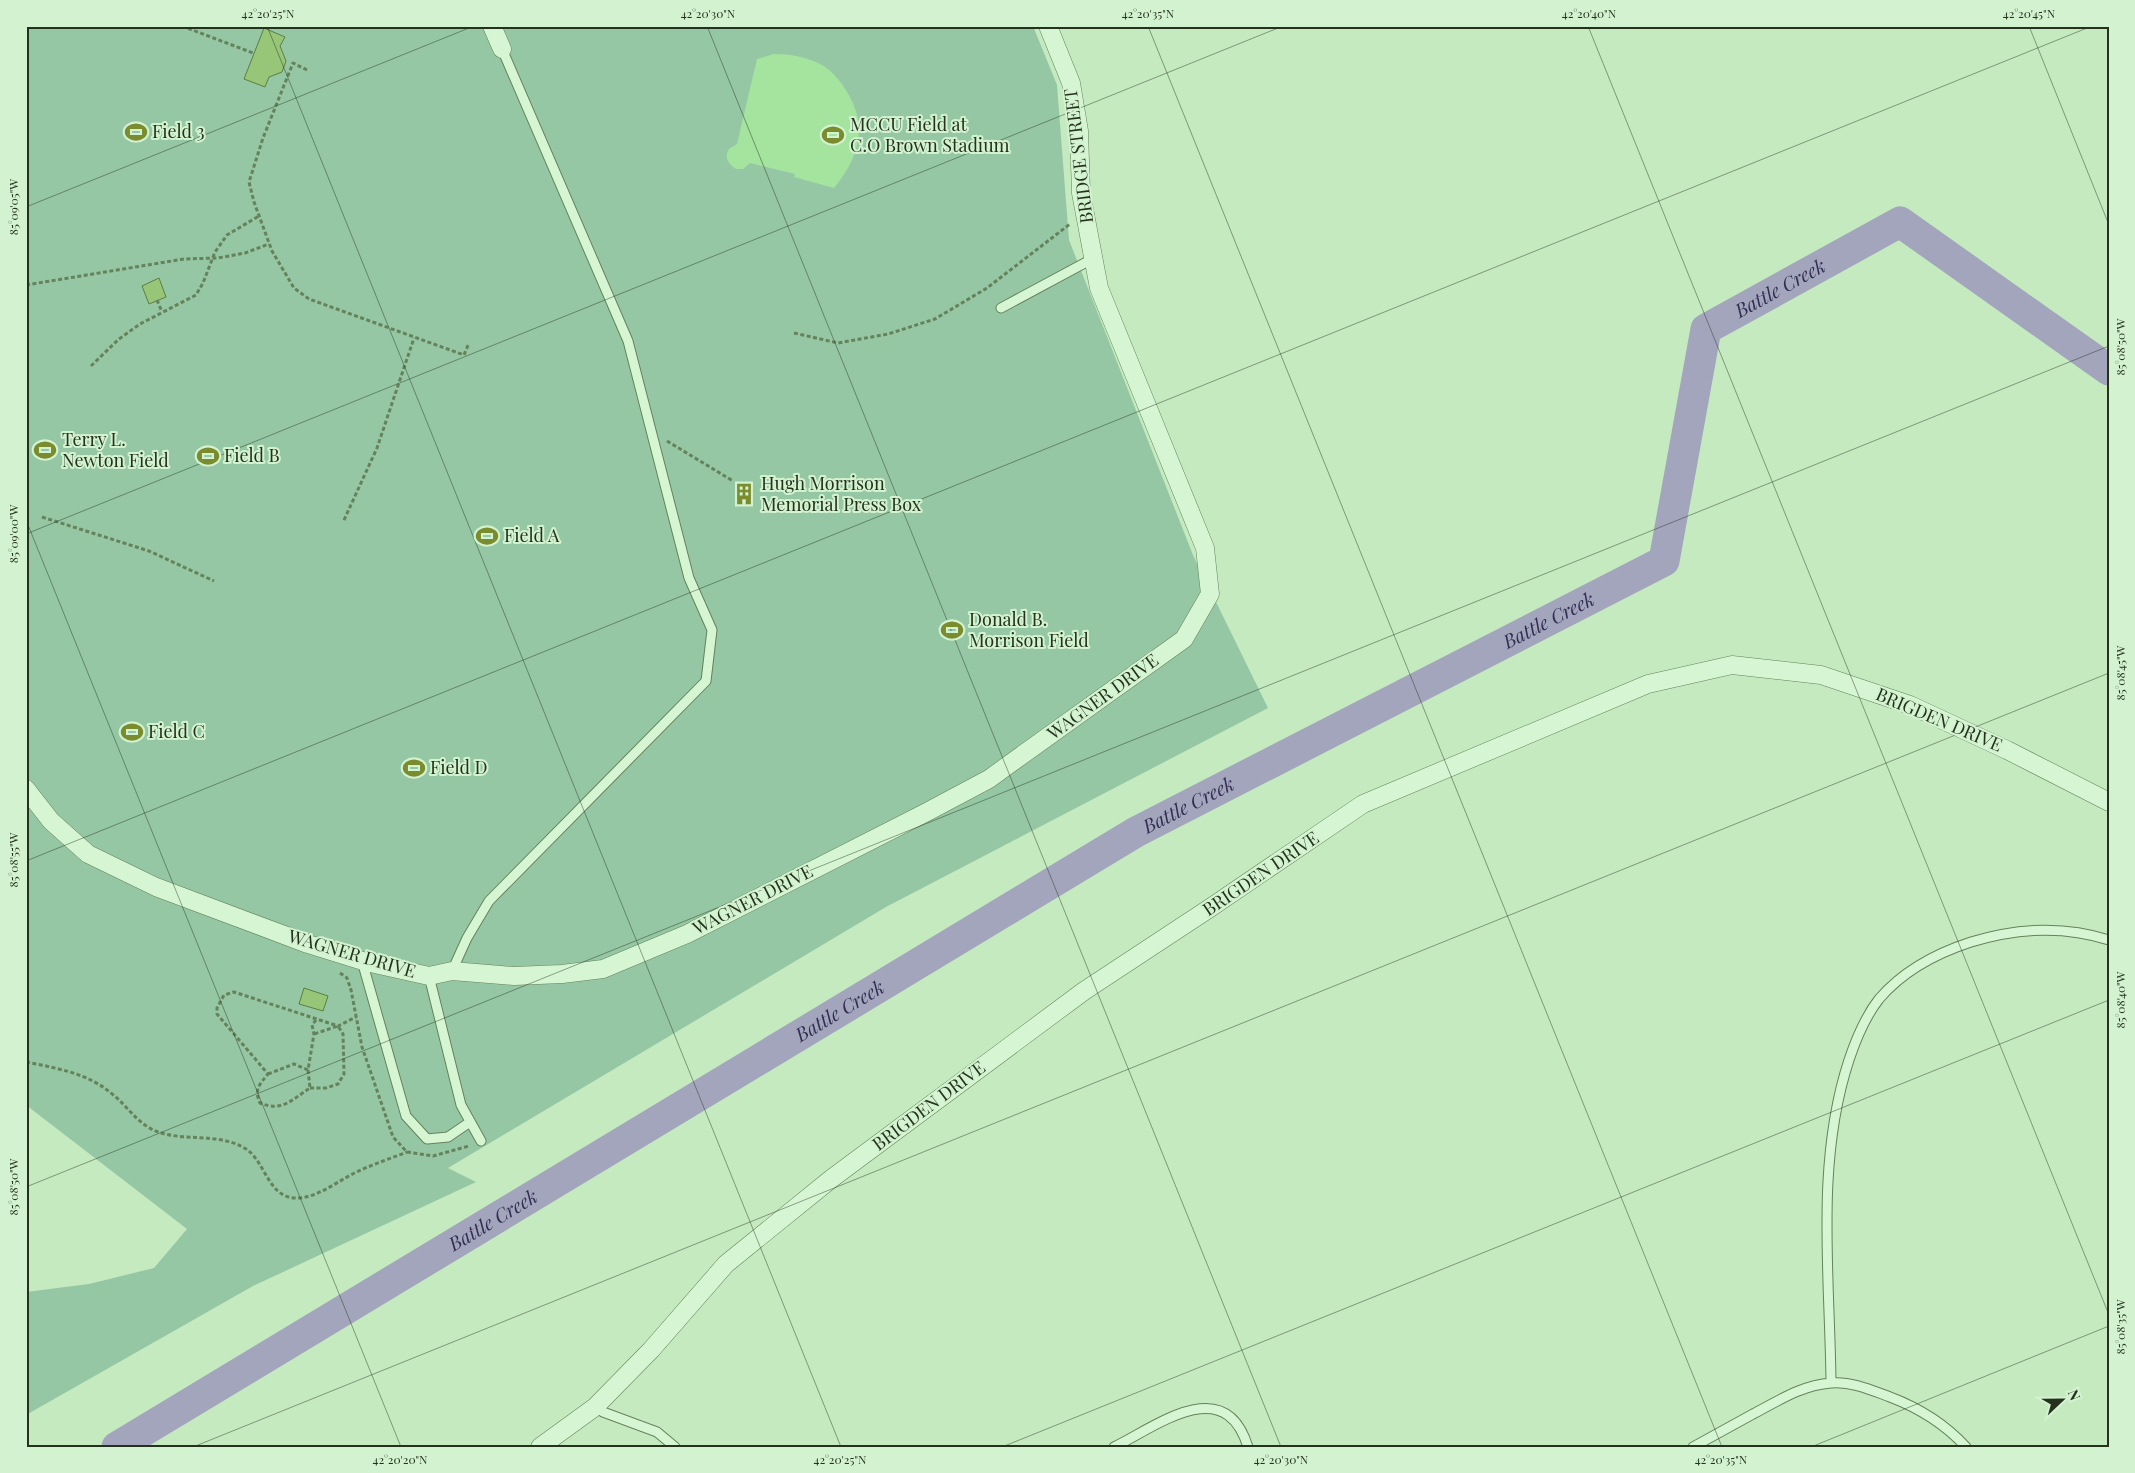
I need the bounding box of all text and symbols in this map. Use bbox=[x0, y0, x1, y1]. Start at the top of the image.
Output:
text: 42°20'25"N bbox=[241, 5, 295, 21]
text: 42°20'30"N bbox=[681, 5, 736, 21]
text: 42°20'35"N bbox=[1122, 5, 1175, 21]
text: 42°20'40"N bbox=[1562, 5, 1617, 21]
text: 42°20'45"N bbox=[2003, 5, 2056, 21]
street label: BRIDGE STREET bbox=[1058, 87, 1098, 225]
place label: MCCU Field at C.O Brown Stadium bbox=[850, 112, 1010, 157]
sports icon: Field 3 bbox=[123, 119, 149, 145]
place label: Field 3 bbox=[152, 119, 205, 143]
sports icon: MCCU Field at C.O Brown Stadium bbox=[820, 122, 846, 148]
text: 85°09'05"W bbox=[5, 179, 21, 235]
water label: Battle Creek bbox=[1729, 252, 1830, 323]
text: 85°08'50"W bbox=[2112, 318, 2128, 375]
place label: Terry L. Newton Field bbox=[62, 427, 169, 472]
sports icon: Terry L. Newton Field bbox=[32, 437, 58, 463]
sports icon: Field B bbox=[195, 443, 221, 469]
place label: Field B bbox=[224, 443, 280, 467]
place label: Hugh Morrison Memorial Press Box bbox=[761, 471, 922, 516]
building icon: Hugh Morrison Memorial Press Box bbox=[731, 481, 757, 507]
text: 85°09'00"W bbox=[5, 505, 21, 563]
sports icon: Field A bbox=[474, 523, 500, 549]
place label: Field A bbox=[504, 523, 560, 547]
water label: Battle Creek bbox=[1497, 585, 1599, 654]
place label: Donald B. Morrison Field bbox=[969, 607, 1089, 652]
sports icon: Donald B. Morrison Field bbox=[939, 617, 965, 643]
text: 85°08'45"W bbox=[2112, 645, 2128, 700]
street label: WAGNER DRIVE bbox=[1041, 648, 1163, 745]
street label: BRIGDEN DRIVE bbox=[1872, 682, 2006, 757]
sports icon: Field C bbox=[119, 719, 145, 745]
place label: Field C bbox=[148, 719, 205, 743]
sports icon: Field D bbox=[401, 755, 427, 781]
place label: Field D bbox=[430, 755, 488, 779]
water label: Battle Creek bbox=[1137, 770, 1238, 839]
street label: BRIGDEN DRIVE bbox=[1198, 825, 1323, 921]
text: 85°08'55"W bbox=[5, 832, 21, 887]
street label: WAGNER DRIVE bbox=[688, 859, 817, 940]
street label: WAGNER DRIVE bbox=[285, 923, 419, 983]
text: 85°08'40"W bbox=[2112, 971, 2128, 1028]
water label: Battle Creek bbox=[789, 973, 889, 1047]
street label: BRIGDEN DRIVE bbox=[867, 1055, 990, 1155]
text: 85°08'50"W bbox=[5, 1158, 21, 1215]
water label: Battle Creek bbox=[442, 1182, 542, 1257]
text: 85°08'35"W bbox=[2112, 1299, 2128, 1355]
north arrow bbox=[2038, 1376, 2088, 1426]
text: N bbox=[2064, 1387, 2085, 1403]
text: 42°20'20"N bbox=[372, 1451, 428, 1467]
text: 42°20'25"N bbox=[813, 1451, 867, 1467]
text: 42°20'30"N bbox=[1254, 1451, 1309, 1467]
text: 42°20'35"N bbox=[1695, 1451, 1748, 1467]

